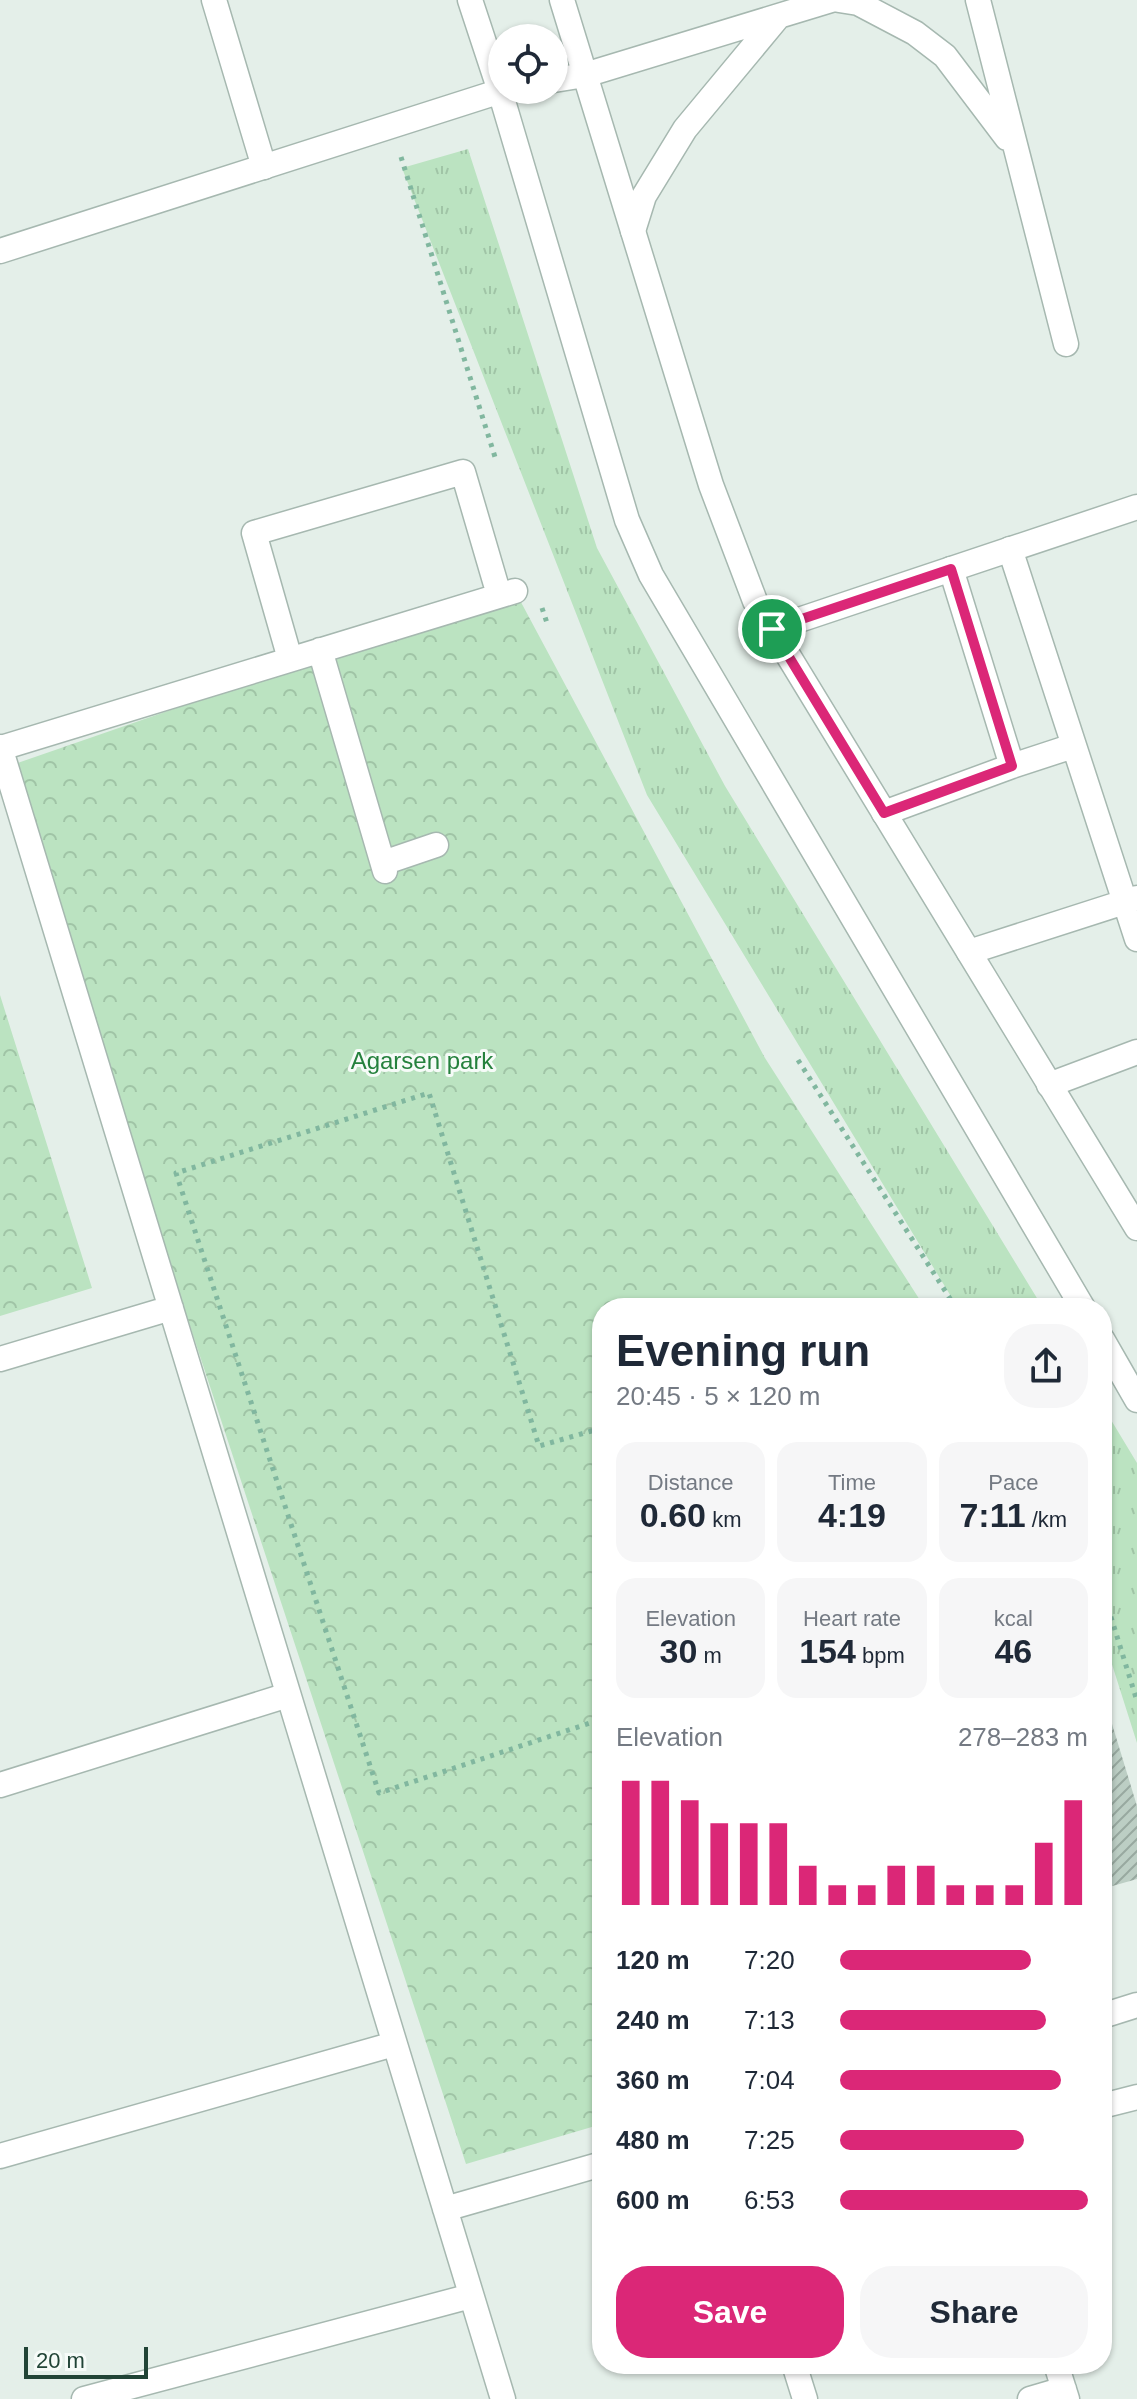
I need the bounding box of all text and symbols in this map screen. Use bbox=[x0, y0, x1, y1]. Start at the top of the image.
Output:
map controls bbox=[488, 24, 568, 104]
button: locate bbox=[488, 24, 568, 104]
pin bbox=[738, 595, 806, 663]
icon: arrive bbox=[750, 607, 794, 651]
park label: Agarsen park bbox=[351, 1047, 494, 1074]
button: share bbox=[1004, 1324, 1088, 1408]
text: Evening run bbox=[616, 1326, 870, 1375]
text: 20:45 · 5 × 120 m bbox=[616, 1381, 821, 1411]
text: Distance bbox=[648, 1470, 733, 1495]
text: Time bbox=[828, 1470, 876, 1495]
text: Pace bbox=[988, 1470, 1038, 1495]
text: 0.60 bbox=[640, 1496, 706, 1534]
text: 4:19 bbox=[818, 1496, 886, 1534]
text: 7:11 bbox=[959, 1496, 1026, 1534]
text: km bbox=[706, 1507, 741, 1532]
text: /km bbox=[1026, 1507, 1067, 1532]
text: Elevation bbox=[645, 1606, 736, 1631]
text: Heart rate bbox=[803, 1606, 901, 1631]
text: kcal bbox=[994, 1606, 1033, 1631]
text: 30 bbox=[660, 1632, 697, 1670]
text: 154 bbox=[799, 1632, 856, 1670]
text: 46 bbox=[994, 1632, 1032, 1670]
text: m bbox=[697, 1643, 722, 1668]
text: bpm bbox=[856, 1643, 905, 1668]
text: Elevation bbox=[616, 1722, 723, 1752]
text: 278–283 m bbox=[958, 1722, 1088, 1752]
text: 120 m bbox=[616, 1945, 690, 1975]
text: 7:20 bbox=[744, 1945, 795, 1975]
text: 240 m bbox=[616, 2005, 690, 2035]
text: 7:13 bbox=[744, 2005, 795, 2035]
text: 360 m bbox=[616, 2065, 690, 2095]
text: 7:04 bbox=[744, 2065, 795, 2095]
text: 480 m bbox=[616, 2125, 690, 2155]
text: 7:25 bbox=[744, 2125, 795, 2155]
text: 600 m bbox=[616, 2185, 690, 2215]
text: 6:53 bbox=[744, 2185, 795, 2215]
button: Save bbox=[616, 2266, 844, 2358]
button: Share bbox=[860, 2266, 1088, 2358]
scale bar bbox=[24, 2343, 148, 2379]
text: 20 m bbox=[36, 2348, 85, 2373]

